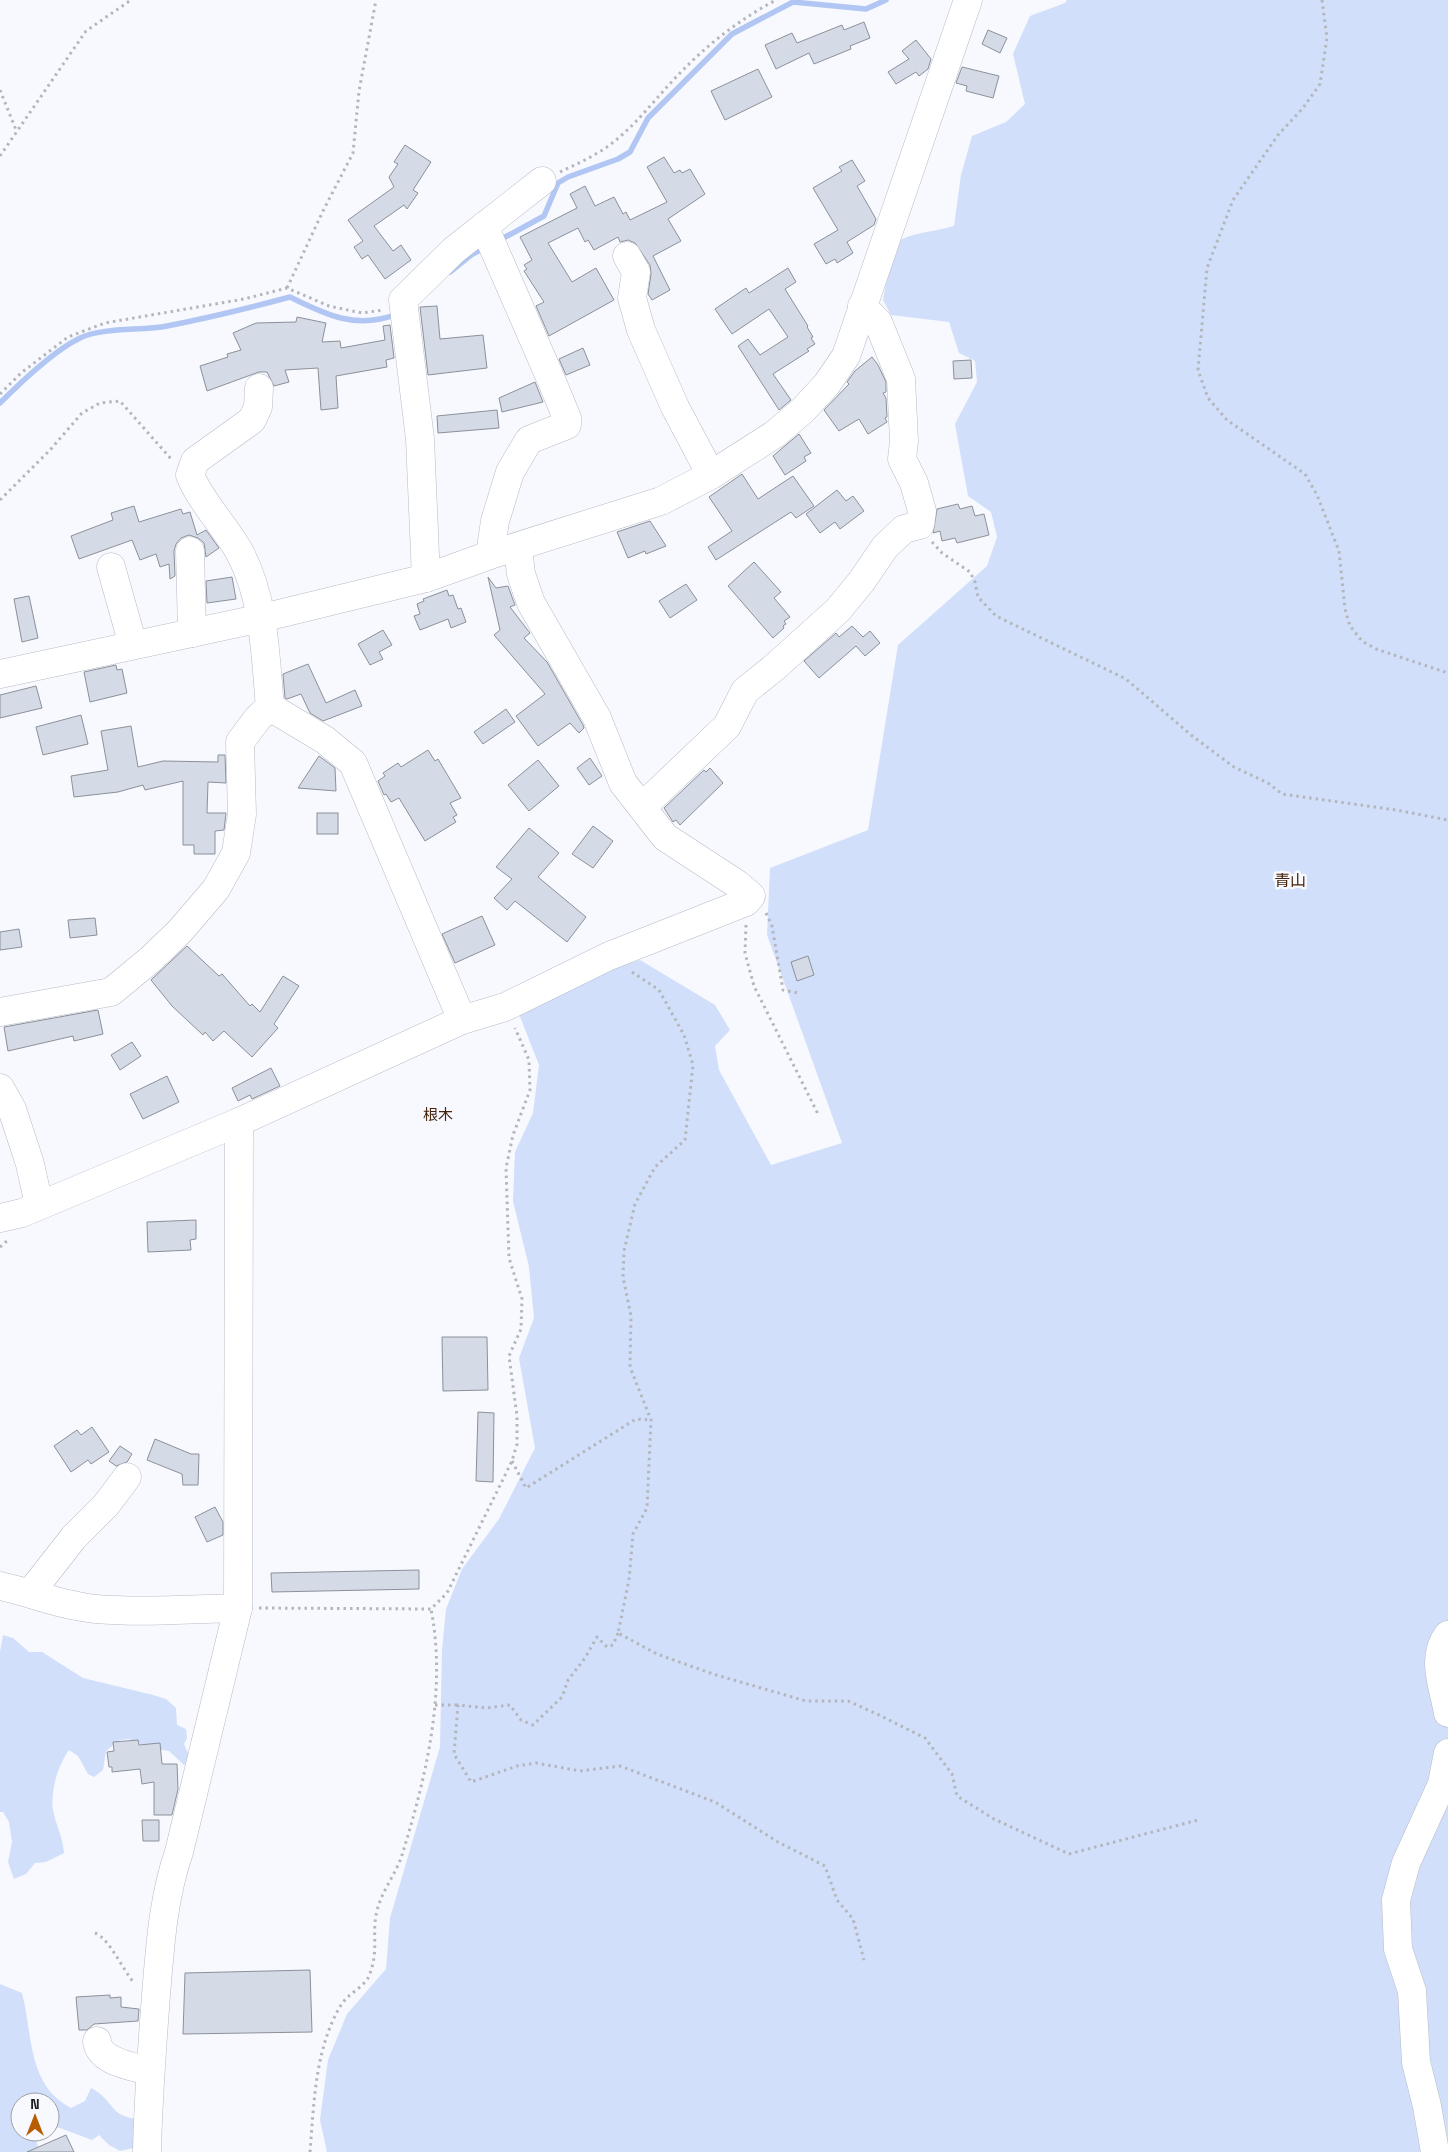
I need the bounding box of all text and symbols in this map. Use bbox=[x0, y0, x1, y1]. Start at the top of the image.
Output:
district label: 青山 bbox=[1274, 870, 1306, 891]
district label: 根木 bbox=[423, 1105, 453, 1124]
north arrow bbox=[10, 2092, 60, 2142]
text: N bbox=[30, 2095, 40, 2113]

